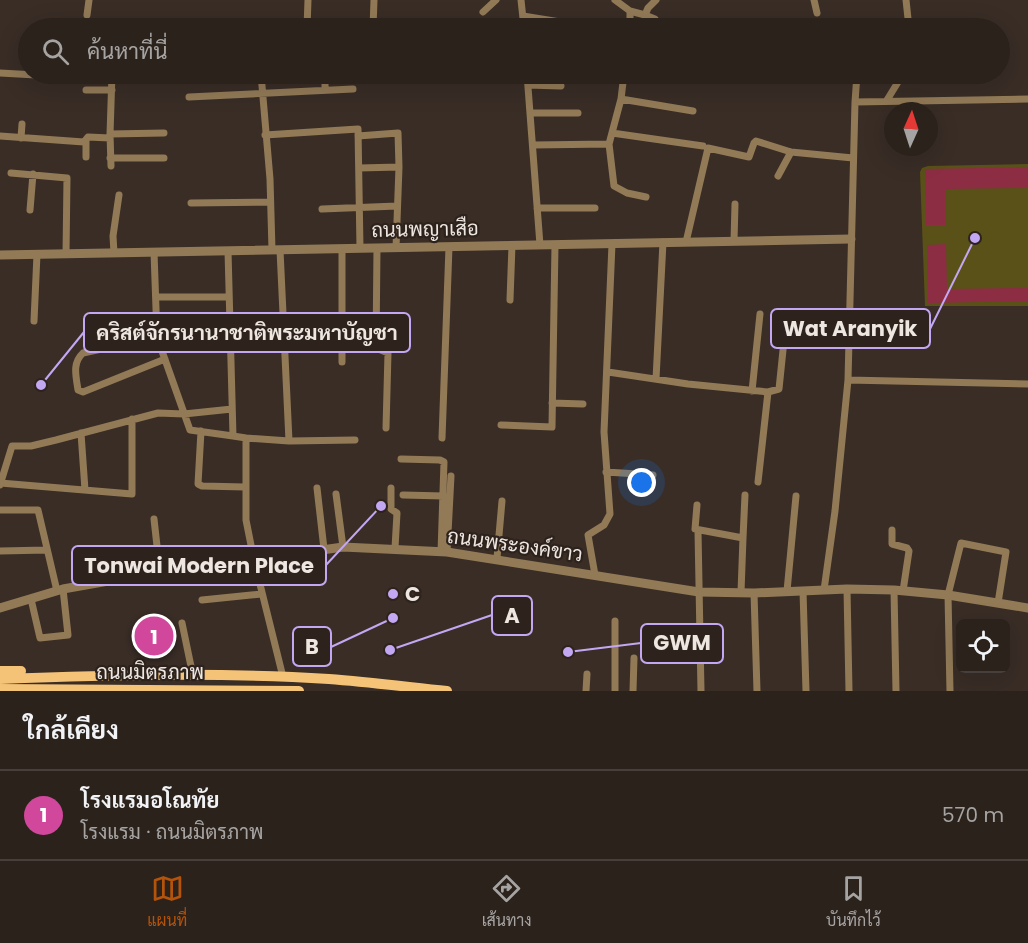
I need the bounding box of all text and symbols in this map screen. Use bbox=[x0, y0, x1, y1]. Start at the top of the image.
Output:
search box bbox=[18, 18, 1010, 84]
icon: search bbox=[39, 35, 72, 68]
text: ค้นหาที่นี่ bbox=[87, 36, 167, 67]
north arrow bbox=[884, 102, 938, 156]
street label: ถนนพญาเสือ bbox=[371, 214, 479, 244]
callout: Wat Aranyik bbox=[771, 309, 930, 348]
callout: คริสต์จักรนานาชาติพระมหาบัญชา bbox=[84, 313, 410, 352]
text: Wat Aranyik bbox=[783, 314, 917, 343]
text: คริสต์จักรนานาชาติพระมหาบัญชา bbox=[96, 318, 398, 347]
your location bbox=[627, 468, 656, 497]
street label: ถนนพระองค์ขาว bbox=[445, 522, 585, 568]
callout: Tonwai Modern Place bbox=[72, 546, 326, 585]
text: Tonwai Modern Place bbox=[84, 551, 314, 580]
place label: C bbox=[405, 580, 420, 608]
marker: C bbox=[386, 587, 400, 601]
callout: A bbox=[492, 596, 532, 635]
text: A bbox=[504, 601, 520, 630]
pin: 1 bbox=[134, 614, 174, 658]
map controls bbox=[956, 619, 1010, 673]
button: locate bbox=[956, 619, 1010, 673]
callout: GWM bbox=[641, 624, 723, 663]
callout: B bbox=[293, 627, 331, 666]
text: GWM bbox=[653, 628, 711, 657]
text: B bbox=[305, 632, 319, 661]
street label: ถนนมิตรภาพ bbox=[96, 658, 204, 686]
text: ใกล้เคียง bbox=[24, 712, 119, 748]
text: โรงแรมอโณทัย bbox=[81, 785, 219, 816]
text: 1 bbox=[40, 801, 47, 829]
text: 570 m bbox=[942, 801, 1004, 829]
text: โรงแรม · ถนนมิตรภาพ bbox=[81, 818, 263, 846]
tab: แผนที่ bbox=[147, 872, 187, 933]
tab: เส้นทาง bbox=[482, 872, 532, 933]
tab: บันทึกไว้ bbox=[826, 872, 881, 933]

